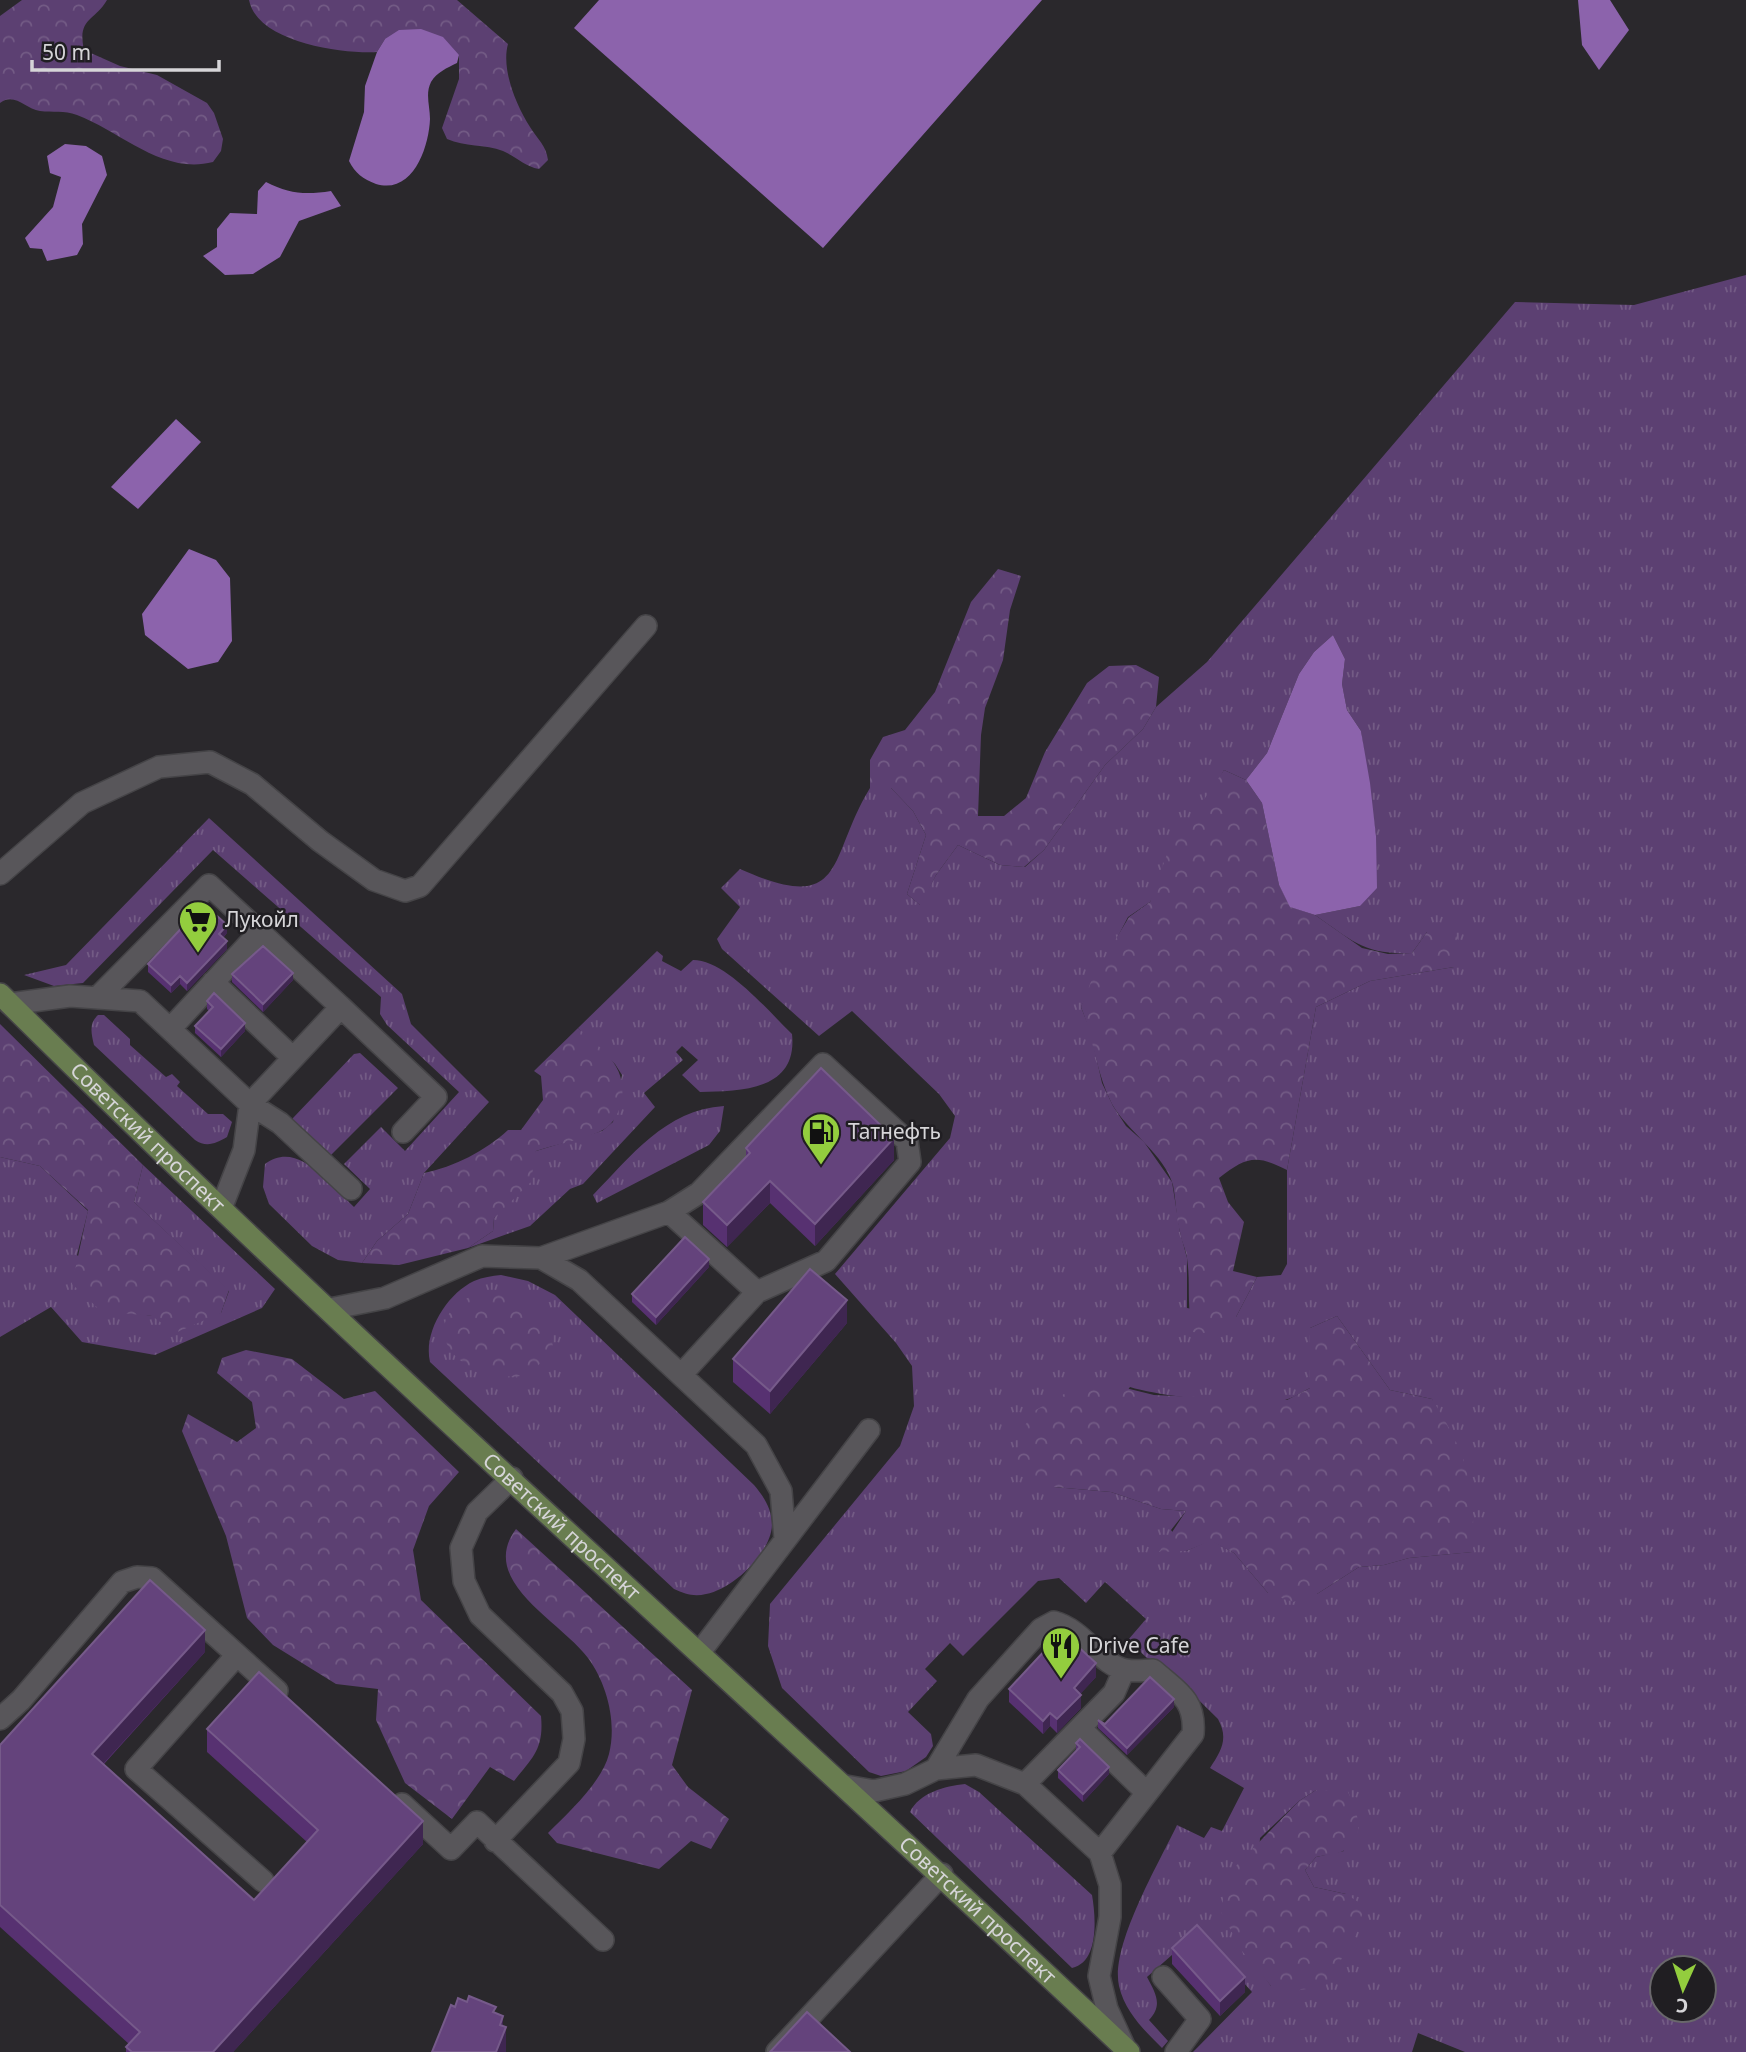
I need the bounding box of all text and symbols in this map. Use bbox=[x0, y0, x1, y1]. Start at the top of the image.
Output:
scale bar bbox=[32, 28, 219, 72]
text: 50 m bbox=[42, 38, 91, 66]
supermarket icon: Лукойл bbox=[177, 899, 219, 954]
place label: Лукойл bbox=[225, 905, 299, 933]
street label: Советский проспект bbox=[65, 1056, 232, 1219]
fuel station icon: Татнефть bbox=[800, 1111, 842, 1166]
place label: Татнефть bbox=[848, 1117, 941, 1145]
street label: Советский проспект bbox=[477, 1446, 647, 1606]
restaurant icon: Drive Cafe bbox=[1040, 1625, 1082, 1680]
place label: Drive Cafe bbox=[1088, 1631, 1190, 1659]
street label: Советский проспект bbox=[893, 1829, 1063, 1990]
north arrow bbox=[1648, 1954, 1718, 2024]
text: С bbox=[1675, 1993, 1689, 2019]

